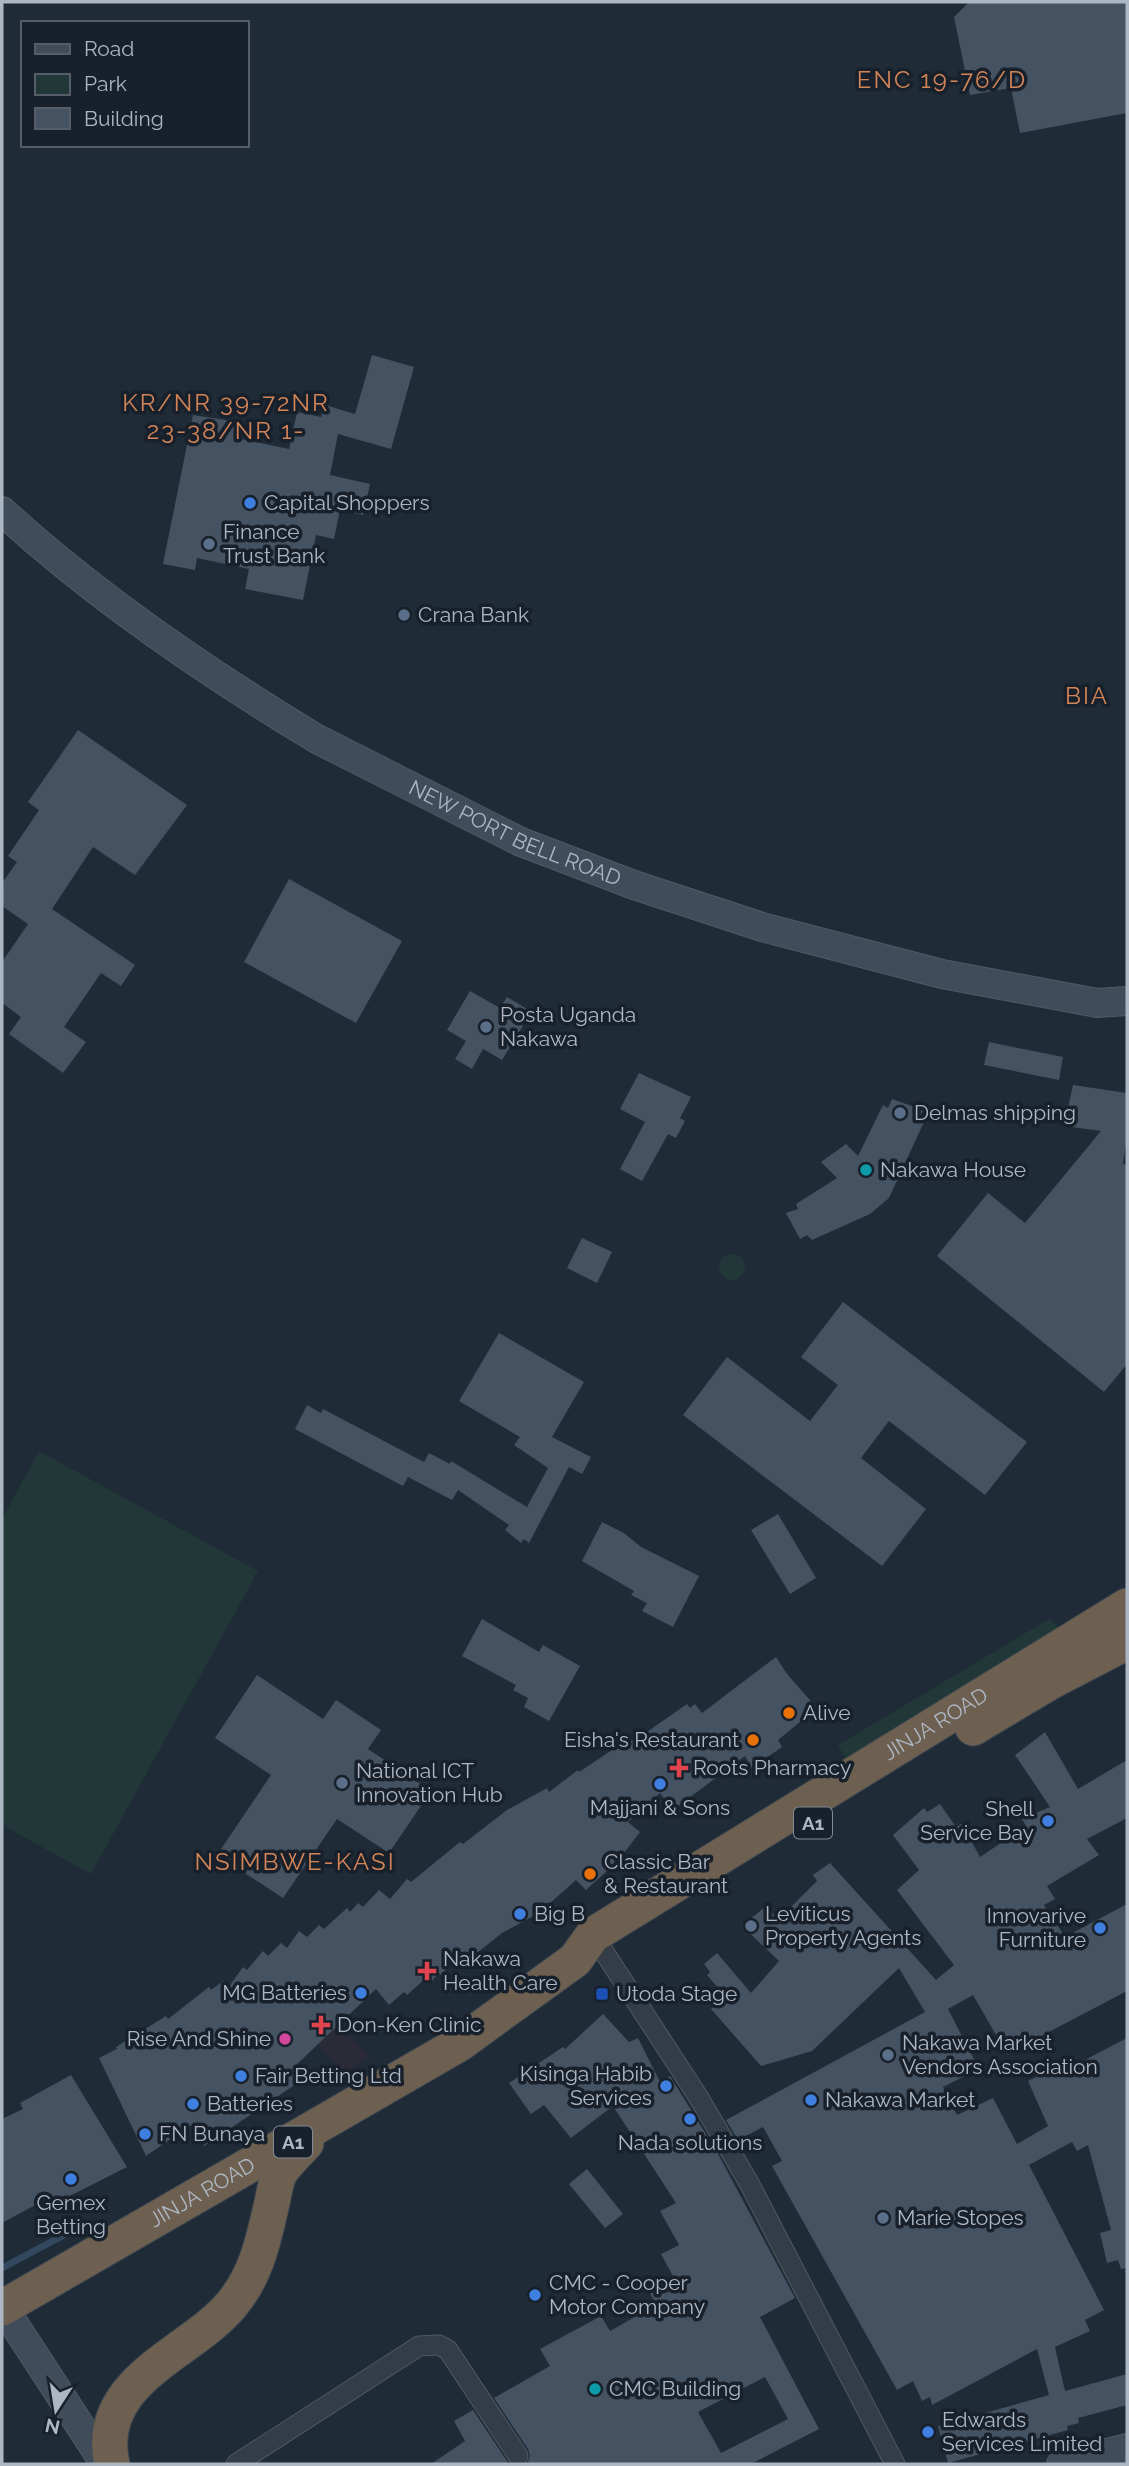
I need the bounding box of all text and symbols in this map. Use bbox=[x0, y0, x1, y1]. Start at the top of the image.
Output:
legend bbox=[21, 21, 248, 147]
text: Road bbox=[84, 36, 134, 61]
district label: ENC 19-76/D bbox=[857, 65, 1027, 94]
text: Park bbox=[84, 71, 127, 96]
text: Building bbox=[84, 106, 164, 131]
district label: KR/NR 39-72NR 23-38/NR 1- bbox=[122, 388, 330, 445]
place label: Capital Shoppers bbox=[264, 490, 430, 515]
marker: Capital Shoppers bbox=[242, 495, 258, 511]
place label: Finance Trust Bank bbox=[223, 519, 325, 568]
marker: Finance Trust Bank bbox=[201, 536, 217, 552]
place label: Crana Bank bbox=[418, 602, 529, 627]
marker: Crana Bank bbox=[396, 607, 412, 623]
district label: BIA bbox=[1065, 681, 1109, 710]
street label: NEW PORT BELL ROAD bbox=[405, 775, 625, 891]
place label: Posta Uganda Nakawa bbox=[500, 1002, 636, 1051]
marker: Posta Uganda Nakawa bbox=[478, 1019, 494, 1035]
place label: Delmas shipping bbox=[914, 1100, 1076, 1125]
marker: Delmas shipping bbox=[892, 1105, 908, 1121]
place label: Nakawa House bbox=[880, 1157, 1026, 1182]
marker: Nakawa House bbox=[858, 1162, 874, 1178]
street label: JINJA ROAD bbox=[878, 1682, 992, 1765]
place label: Alive bbox=[803, 1700, 851, 1725]
marker: Alive bbox=[781, 1705, 797, 1721]
place label: Eisha's Restaurant bbox=[564, 1727, 739, 1752]
marker: Eisha's Restaurant bbox=[745, 1732, 761, 1748]
place label: Roots Pharmacy bbox=[693, 1755, 851, 1780]
place label: National ICT Innovation Hub bbox=[356, 1758, 503, 1807]
marker: Roots Pharmacy bbox=[671, 1760, 687, 1776]
marker: National ICT Innovation Hub bbox=[334, 1775, 350, 1791]
marker: Majjani & Sons bbox=[652, 1776, 668, 1792]
place label: Majjani & Sons bbox=[590, 1795, 730, 1820]
place label: Shell Service Bay bbox=[920, 1796, 1034, 1845]
road number: A1 bbox=[794, 1808, 832, 1839]
marker: Shell Service Bay bbox=[1040, 1813, 1056, 1829]
district label: NSIMBWE-KASI bbox=[194, 1847, 396, 1876]
place label: Classic Bar & Restaurant bbox=[604, 1849, 728, 1898]
marker: Classic Bar & Restaurant bbox=[582, 1866, 598, 1882]
place label: Big B bbox=[534, 1901, 585, 1926]
place label: Leviticus Property Agents bbox=[765, 1901, 921, 1950]
place label: Innovarive Furniture bbox=[987, 1903, 1086, 1952]
marker: Big B bbox=[512, 1906, 528, 1922]
marker: Leviticus Property Agents bbox=[743, 1918, 759, 1934]
marker: Innovarive Furniture bbox=[1092, 1920, 1108, 1936]
place label: Nakawa Health Care bbox=[443, 1946, 558, 1995]
marker: Nakawa Health Care bbox=[417, 1961, 437, 1981]
place label: MG Batteries bbox=[222, 1980, 347, 2005]
place label: Utoda Stage bbox=[616, 1981, 737, 2006]
marker: MG Batteries bbox=[353, 1985, 369, 2001]
marker: Utoda Stage bbox=[594, 1986, 610, 2002]
place label: Don-Ken Clinic bbox=[337, 2012, 481, 2037]
marker: Don-Ken Clinic bbox=[311, 2015, 331, 2035]
place label: Rise And Shine bbox=[127, 2026, 271, 2051]
place label: Nakawa Market Vendors Association bbox=[902, 2030, 1098, 2079]
marker: Rise And Shine bbox=[277, 2031, 293, 2047]
marker: Nakawa Market Vendors Association bbox=[880, 2047, 896, 2063]
place label: Kisinga Habib Services bbox=[520, 2061, 652, 2110]
place label: Fair Betting Ltd bbox=[255, 2063, 402, 2088]
marker: Fair Betting Ltd bbox=[233, 2068, 249, 2084]
marker: Kisinga Habib Services bbox=[658, 2078, 674, 2094]
place label: Nakawa Market bbox=[825, 2087, 975, 2112]
place label: Batteries bbox=[207, 2091, 293, 2116]
marker: Nakawa Market bbox=[803, 2092, 819, 2108]
marker: Batteries bbox=[185, 2096, 201, 2112]
marker: Nada solutions bbox=[682, 2111, 698, 2127]
place label: FN Bunaya bbox=[159, 2121, 265, 2146]
marker: FN Bunaya bbox=[137, 2126, 153, 2142]
road number: A1 bbox=[274, 2126, 312, 2158]
place label: Nada solutions bbox=[618, 2130, 762, 2155]
street label: JINJA ROAD bbox=[144, 2152, 259, 2232]
marker: Gemex Betting bbox=[63, 2171, 79, 2187]
place label: Gemex Betting bbox=[36, 2190, 106, 2239]
place label: Marie Stopes bbox=[897, 2205, 1024, 2230]
marker: Marie Stopes bbox=[875, 2210, 891, 2226]
place label: CMC - Cooper Motor Company bbox=[549, 2270, 705, 2319]
marker: CMC - Cooper Motor Company bbox=[527, 2287, 543, 2303]
north arrow bbox=[21, 2375, 91, 2445]
place label: CMC Building bbox=[609, 2376, 741, 2401]
marker: CMC Building bbox=[587, 2381, 603, 2397]
place label: Edwards Services Limited bbox=[942, 2407, 1102, 2456]
text: N bbox=[43, 2414, 62, 2439]
marker: Edwards Services Limited bbox=[920, 2424, 936, 2440]

